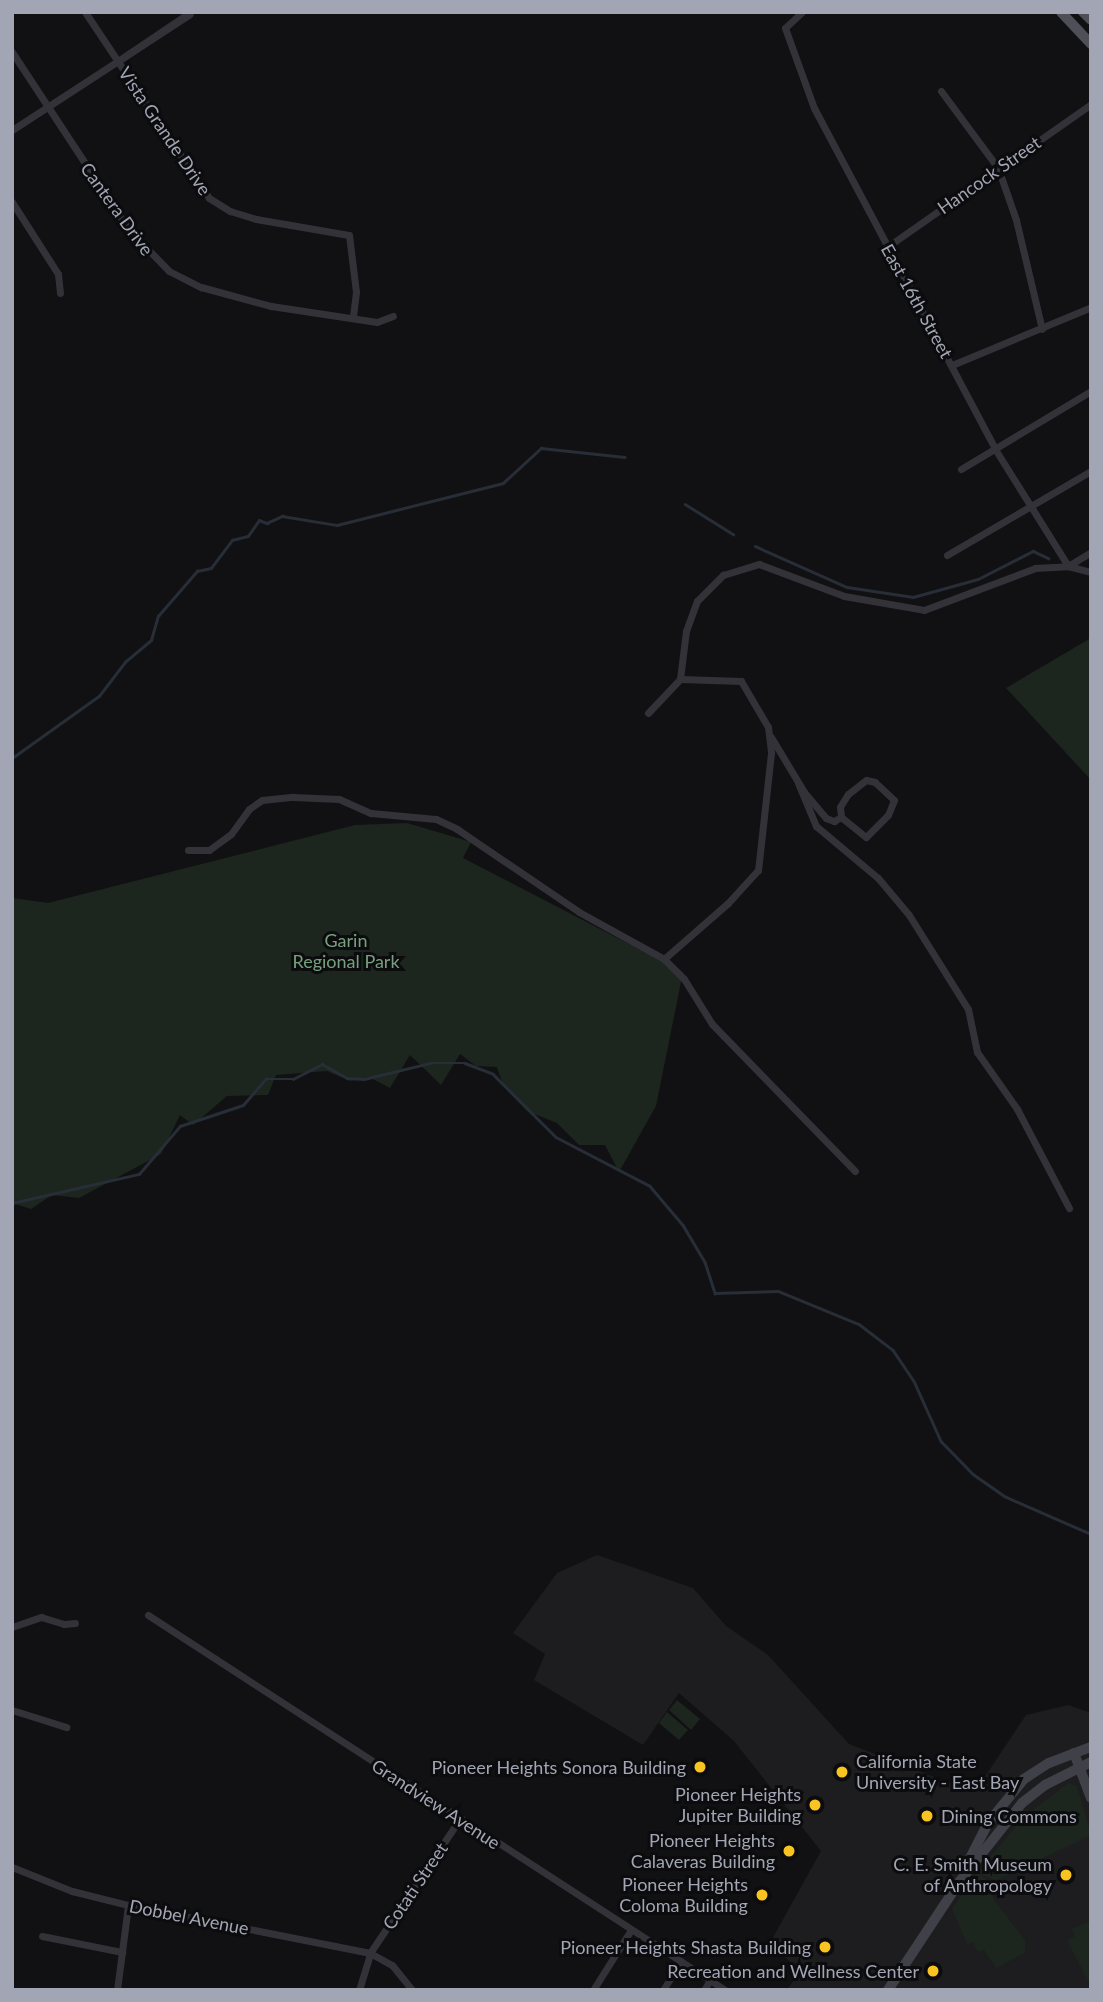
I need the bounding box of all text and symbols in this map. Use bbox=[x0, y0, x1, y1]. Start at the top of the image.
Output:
street label: Vista Grande Drive bbox=[114, 63, 216, 199]
street label: Hancock Street bbox=[933, 131, 1045, 219]
street label: Cantera Drive bbox=[76, 158, 158, 260]
street label: East 16th Street bbox=[877, 240, 957, 362]
park label: Garin Regional Park bbox=[292, 930, 400, 972]
place label: California State University - East Bay bbox=[856, 1751, 1020, 1794]
street label: Grandview Avenue bbox=[367, 1754, 505, 1854]
place label: Pioneer Heights Sonora Building bbox=[431, 1756, 686, 1778]
marker: Pioneer Heights Sonora Building bbox=[692, 1759, 708, 1775]
marker: California State University - East Bay bbox=[834, 1764, 850, 1780]
place label: Pioneer Heights Jupiter Building bbox=[675, 1784, 801, 1826]
marker: Pioneer Heights Jupiter Building bbox=[807, 1797, 823, 1813]
place label: Dining Commons bbox=[941, 1805, 1077, 1827]
marker: Dining Commons bbox=[919, 1808, 935, 1824]
place label: Pioneer Heights Calaveras Building bbox=[631, 1830, 775, 1872]
street label: Cotati Street bbox=[378, 1838, 452, 1934]
marker: Pioneer Heights Calaveras Building bbox=[781, 1843, 797, 1859]
place label: C. E. Smith Museum of Anthropology bbox=[893, 1854, 1052, 1896]
marker: C. E. Smith Museum of Anthropology bbox=[1058, 1867, 1074, 1883]
place label: Pioneer Heights Coloma Building bbox=[619, 1874, 748, 1916]
marker: Pioneer Heights Coloma Building bbox=[754, 1887, 770, 1903]
street label: Dobbel Avenue bbox=[127, 1895, 251, 1939]
place label: Pioneer Heights Shasta Building bbox=[560, 1936, 811, 1958]
marker: Pioneer Heights Shasta Building bbox=[817, 1939, 833, 1955]
place label: Recreation and Wellness Center bbox=[667, 1960, 919, 1982]
marker: Recreation and Wellness Center bbox=[925, 1963, 941, 1979]

